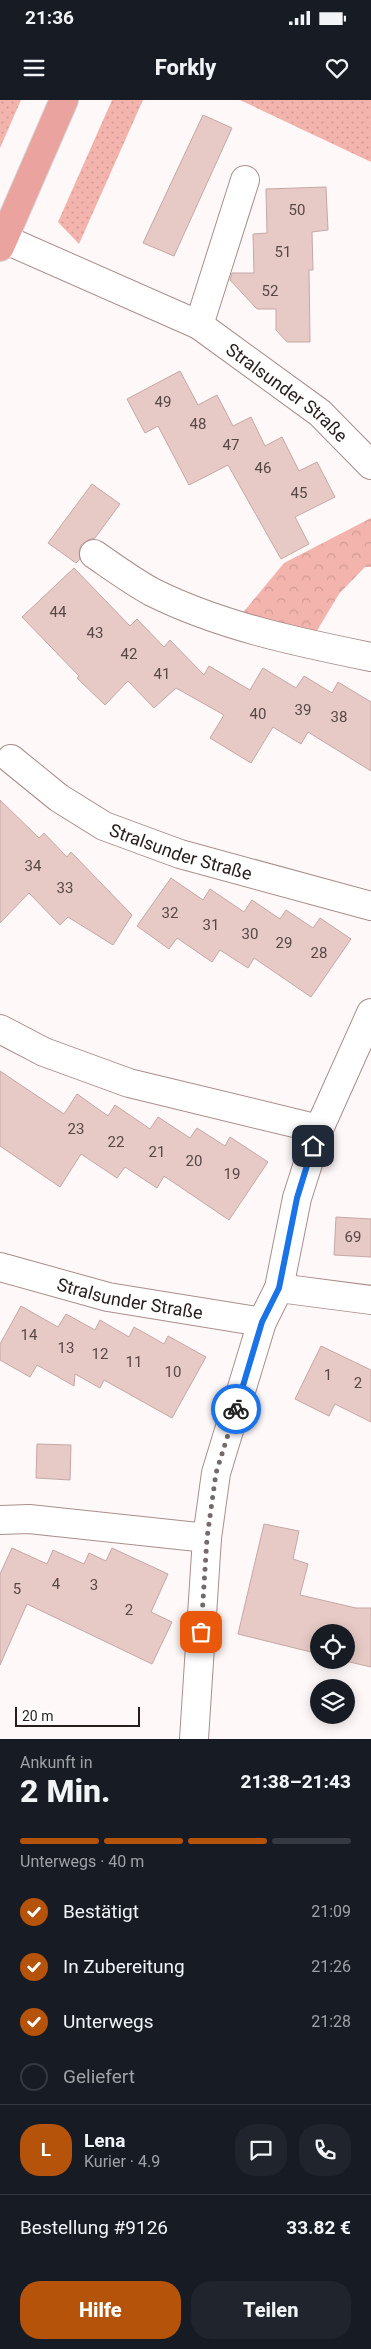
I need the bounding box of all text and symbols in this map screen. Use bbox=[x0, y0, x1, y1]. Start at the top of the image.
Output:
text: 21:36 bbox=[25, 6, 74, 29]
icon: menu bbox=[20, 54, 48, 82]
icon: heart bbox=[323, 54, 351, 82]
text: Forkly bbox=[155, 55, 216, 80]
house number: 50 bbox=[289, 201, 305, 219]
house number: 51 bbox=[275, 243, 291, 261]
house number: 52 bbox=[262, 282, 278, 300]
street label: Stralsunder Straße bbox=[222, 338, 352, 446]
house number: 49 bbox=[155, 393, 171, 411]
house number: 48 bbox=[190, 415, 206, 433]
house number: 47 bbox=[223, 436, 239, 454]
house number: 46 bbox=[255, 459, 271, 477]
house number: 45 bbox=[291, 484, 307, 502]
house number: 44 bbox=[50, 603, 67, 621]
house number: 43 bbox=[87, 624, 103, 642]
house number: 42 bbox=[121, 645, 137, 663]
house number: 41 bbox=[154, 665, 170, 683]
house number: 39 bbox=[295, 701, 311, 719]
house number: 40 bbox=[250, 705, 266, 723]
house number: 38 bbox=[331, 708, 347, 726]
street label: Stralsunder Straße bbox=[107, 819, 254, 884]
house number: 34 bbox=[25, 857, 42, 875]
house number: 33 bbox=[57, 879, 73, 897]
house number: 32 bbox=[162, 904, 178, 922]
house number: 31 bbox=[203, 916, 219, 934]
house number: 30 bbox=[242, 925, 258, 943]
house number: 29 bbox=[276, 934, 292, 952]
house number: 28 bbox=[311, 944, 327, 962]
house number: 23 bbox=[68, 1120, 84, 1138]
pin bbox=[292, 1125, 334, 1167]
icon: home bbox=[299, 1132, 327, 1160]
house number: 22 bbox=[108, 1133, 124, 1151]
house number: 21 bbox=[149, 1143, 165, 1161]
house number: 20 bbox=[186, 1152, 202, 1170]
house number: 19 bbox=[224, 1165, 240, 1183]
house number: 69 bbox=[345, 1228, 361, 1246]
street label: Stralsunder Straße bbox=[55, 1273, 205, 1323]
house number: 14 bbox=[21, 1326, 38, 1344]
house number: 13 bbox=[58, 1339, 74, 1357]
house number: 12 bbox=[92, 1345, 108, 1363]
house number: 11 bbox=[126, 1353, 142, 1371]
house number: 10 bbox=[165, 1363, 181, 1381]
house number: 1 bbox=[324, 1366, 332, 1384]
house number: 2 bbox=[354, 1374, 362, 1392]
courier bbox=[211, 1384, 261, 1434]
icon: bike bbox=[222, 1395, 250, 1423]
house number: 4 bbox=[52, 1575, 61, 1593]
house number: 3 bbox=[90, 1576, 98, 1594]
house number: 5 bbox=[13, 1580, 21, 1598]
house number: 2 bbox=[125, 1601, 133, 1619]
pin bbox=[180, 1611, 222, 1653]
icon: bag bbox=[187, 1618, 215, 1646]
map controls bbox=[310, 1624, 355, 1724]
button: locate bbox=[310, 1624, 355, 1669]
button: layers bbox=[310, 1679, 355, 1724]
scale bar bbox=[15, 1704, 140, 1727]
text: 20 m bbox=[22, 1708, 54, 1724]
text: Ankunft in bbox=[20, 1753, 93, 1772]
text: 21:38–21:43 bbox=[240, 1770, 351, 1793]
text: 2 Min. bbox=[20, 1772, 111, 1810]
text: Unterwegs · 40 m bbox=[20, 1852, 144, 1871]
icon: check bbox=[20, 1898, 48, 1926]
text: Bestätigt bbox=[63, 1900, 139, 1923]
text: 21:09 bbox=[311, 1902, 351, 1921]
icon: check bbox=[20, 1953, 48, 1981]
text: In Zubereitung bbox=[63, 1955, 185, 1978]
text: 21:26 bbox=[311, 1957, 351, 1976]
icon: check bbox=[20, 2008, 48, 2036]
text: Unterwegs bbox=[63, 2010, 154, 2033]
text: 21:28 bbox=[311, 2012, 351, 2031]
text: Geliefert bbox=[63, 2065, 135, 2088]
button: chat bbox=[235, 2124, 287, 2176]
button: phone bbox=[299, 2124, 351, 2176]
text: Lena bbox=[84, 2129, 125, 2152]
text: L bbox=[41, 2138, 51, 2161]
text: Kurier · 4.9 bbox=[84, 2152, 160, 2171]
text: Bestellung #9126 bbox=[20, 2216, 168, 2239]
text: 33.82 € bbox=[286, 2216, 351, 2239]
button: Hilfe bbox=[20, 2281, 181, 2339]
button: Teilen bbox=[191, 2281, 351, 2339]

